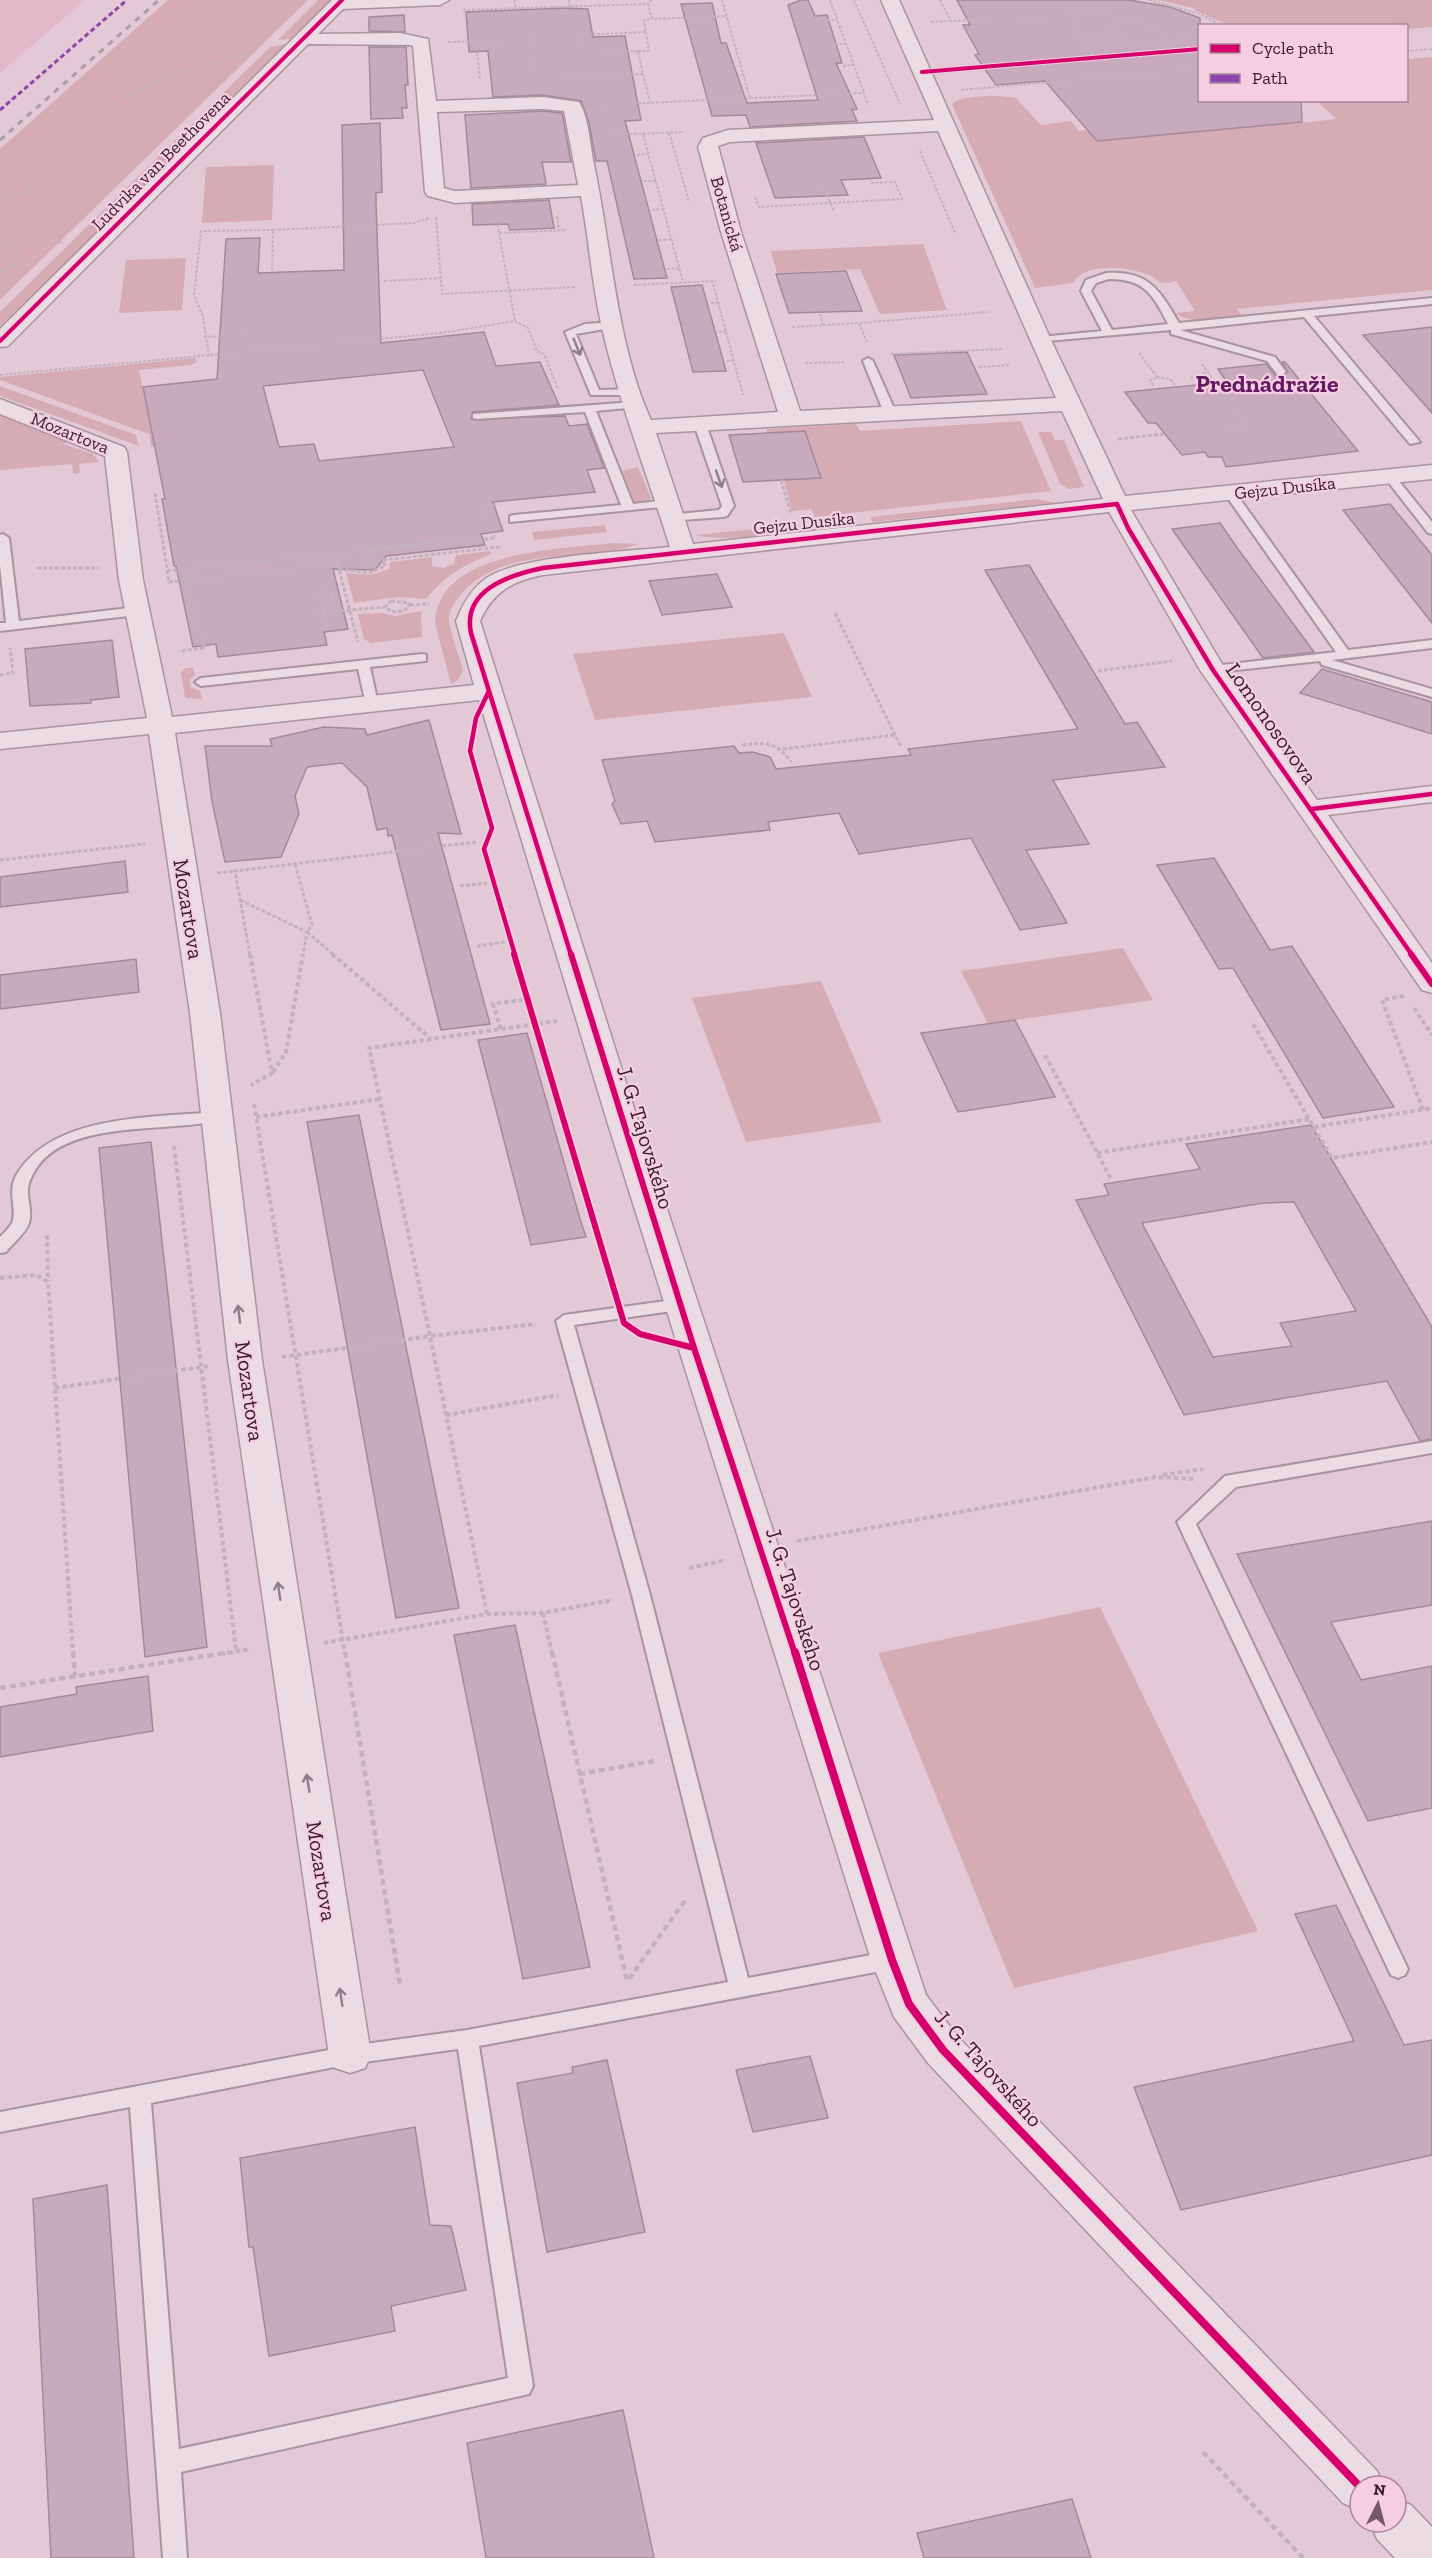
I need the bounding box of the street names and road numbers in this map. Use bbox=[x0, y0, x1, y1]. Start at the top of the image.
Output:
street label: Ludvika van Beethovena bbox=[87, 87, 235, 235]
street label: Botanická bbox=[706, 174, 748, 254]
street label: Mozartova bbox=[27, 407, 113, 459]
street label: Gejzu Dusíka bbox=[1233, 472, 1337, 504]
street label: Gejzu Dusíka bbox=[752, 507, 856, 539]
street label: Lomonosovova bbox=[1220, 658, 1323, 789]
street label: Mozartova bbox=[167, 857, 210, 962]
street label: J. G. Tajovského bbox=[611, 1062, 680, 1212]
street label: Mozartova bbox=[229, 1339, 270, 1443]
street label: J. G. Tajovského bbox=[760, 1524, 831, 1674]
street label: Mozartova bbox=[300, 1819, 343, 1924]
street label: J. G. Tajovského bbox=[929, 2004, 1048, 2133]

